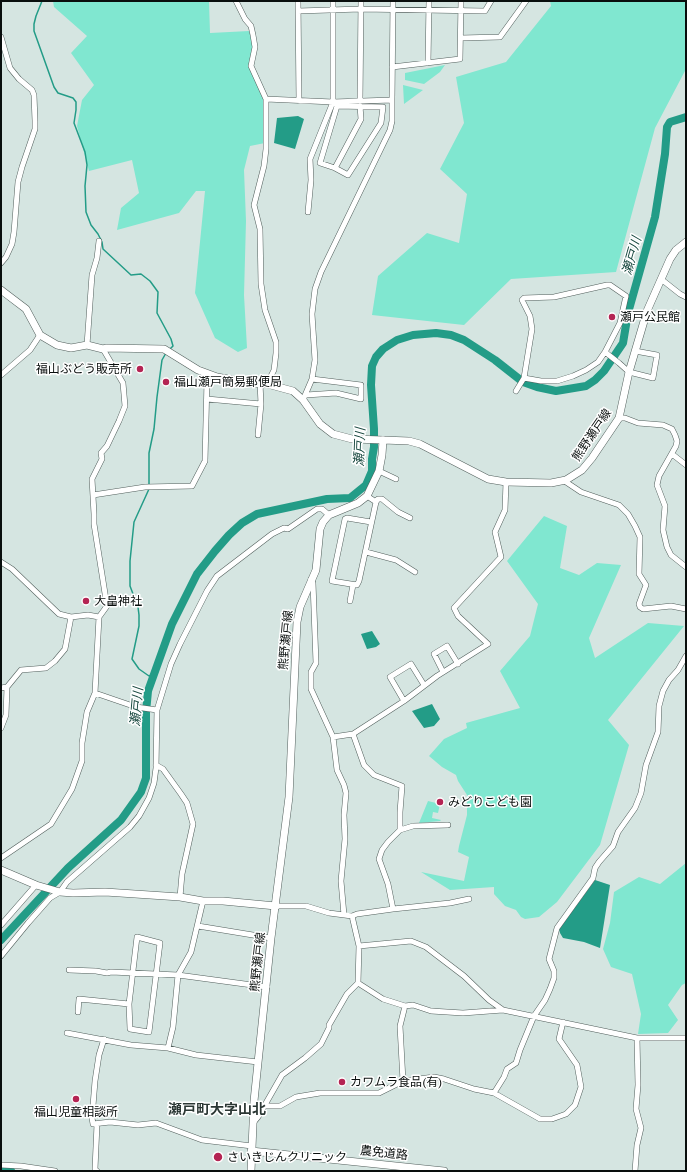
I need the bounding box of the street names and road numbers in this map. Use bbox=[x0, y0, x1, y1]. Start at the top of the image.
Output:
street label: 熊野瀬戸線 bbox=[569, 406, 615, 464]
street label: 熊野瀬戸線 bbox=[276, 609, 296, 671]
street label: 熊野瀬戸線 bbox=[248, 931, 268, 993]
street label: 農免道路 bbox=[359, 1143, 409, 1163]

